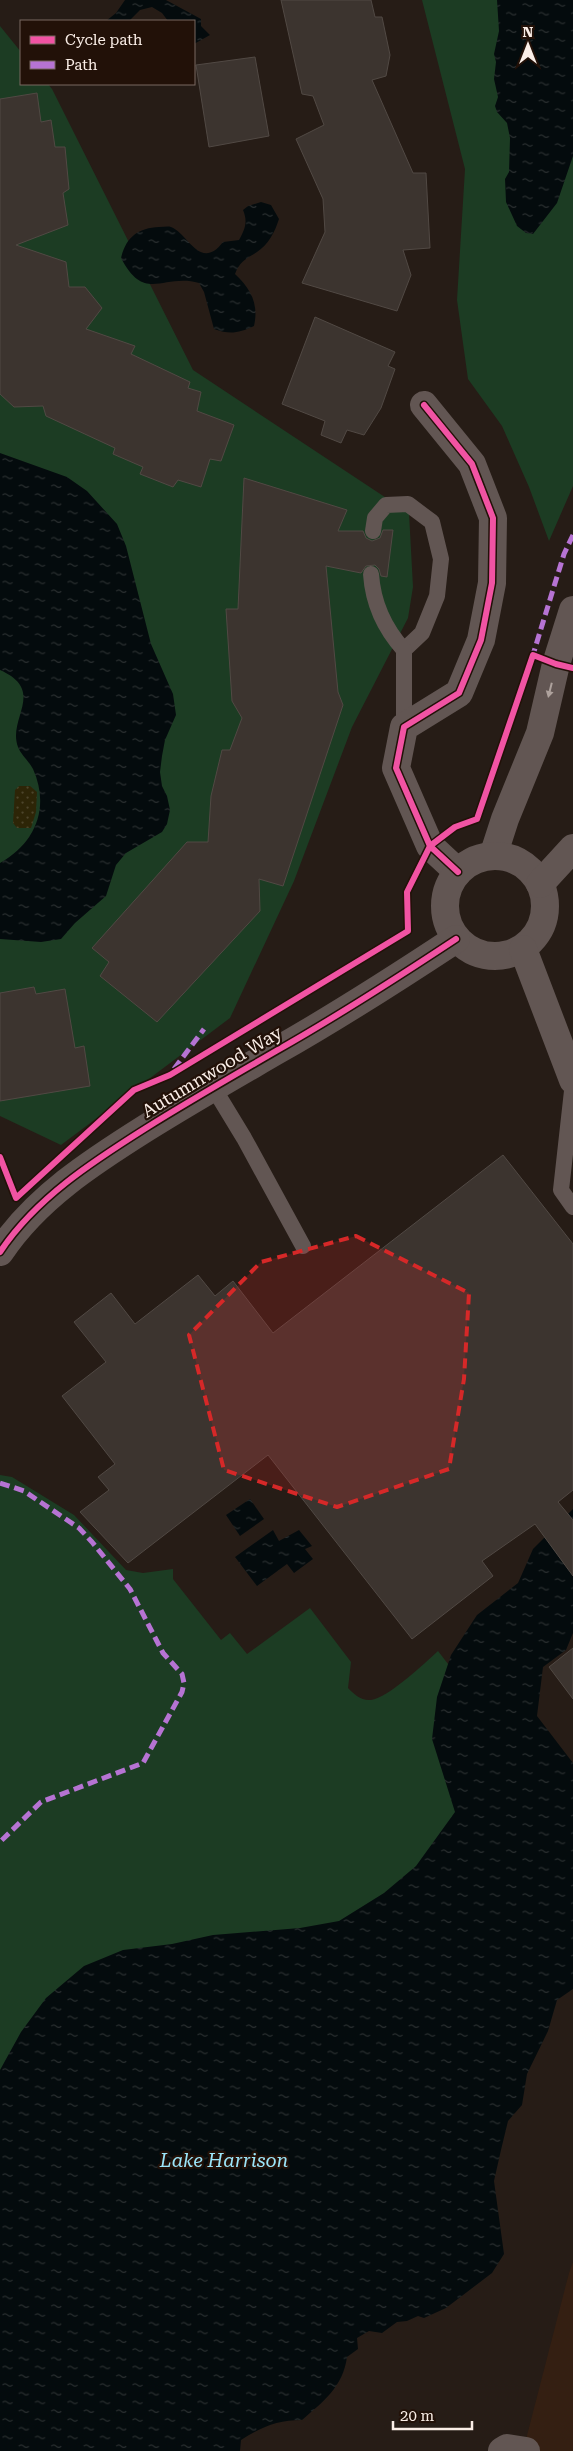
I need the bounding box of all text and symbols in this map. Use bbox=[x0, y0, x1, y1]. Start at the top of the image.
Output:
legend bbox=[20, 20, 195, 85]
north arrow bbox=[503, 20, 553, 70]
text: N bbox=[523, 24, 534, 40]
text: Cycle path bbox=[65, 31, 143, 49]
text: Path bbox=[65, 56, 98, 74]
one-way arrow bbox=[546, 683, 554, 698]
street label: Autumnwood Way bbox=[138, 1021, 286, 1122]
water label: Lake Harrison bbox=[159, 2149, 289, 2172]
scale bar bbox=[393, 2398, 472, 2430]
text: 20 m bbox=[400, 2407, 435, 2425]

